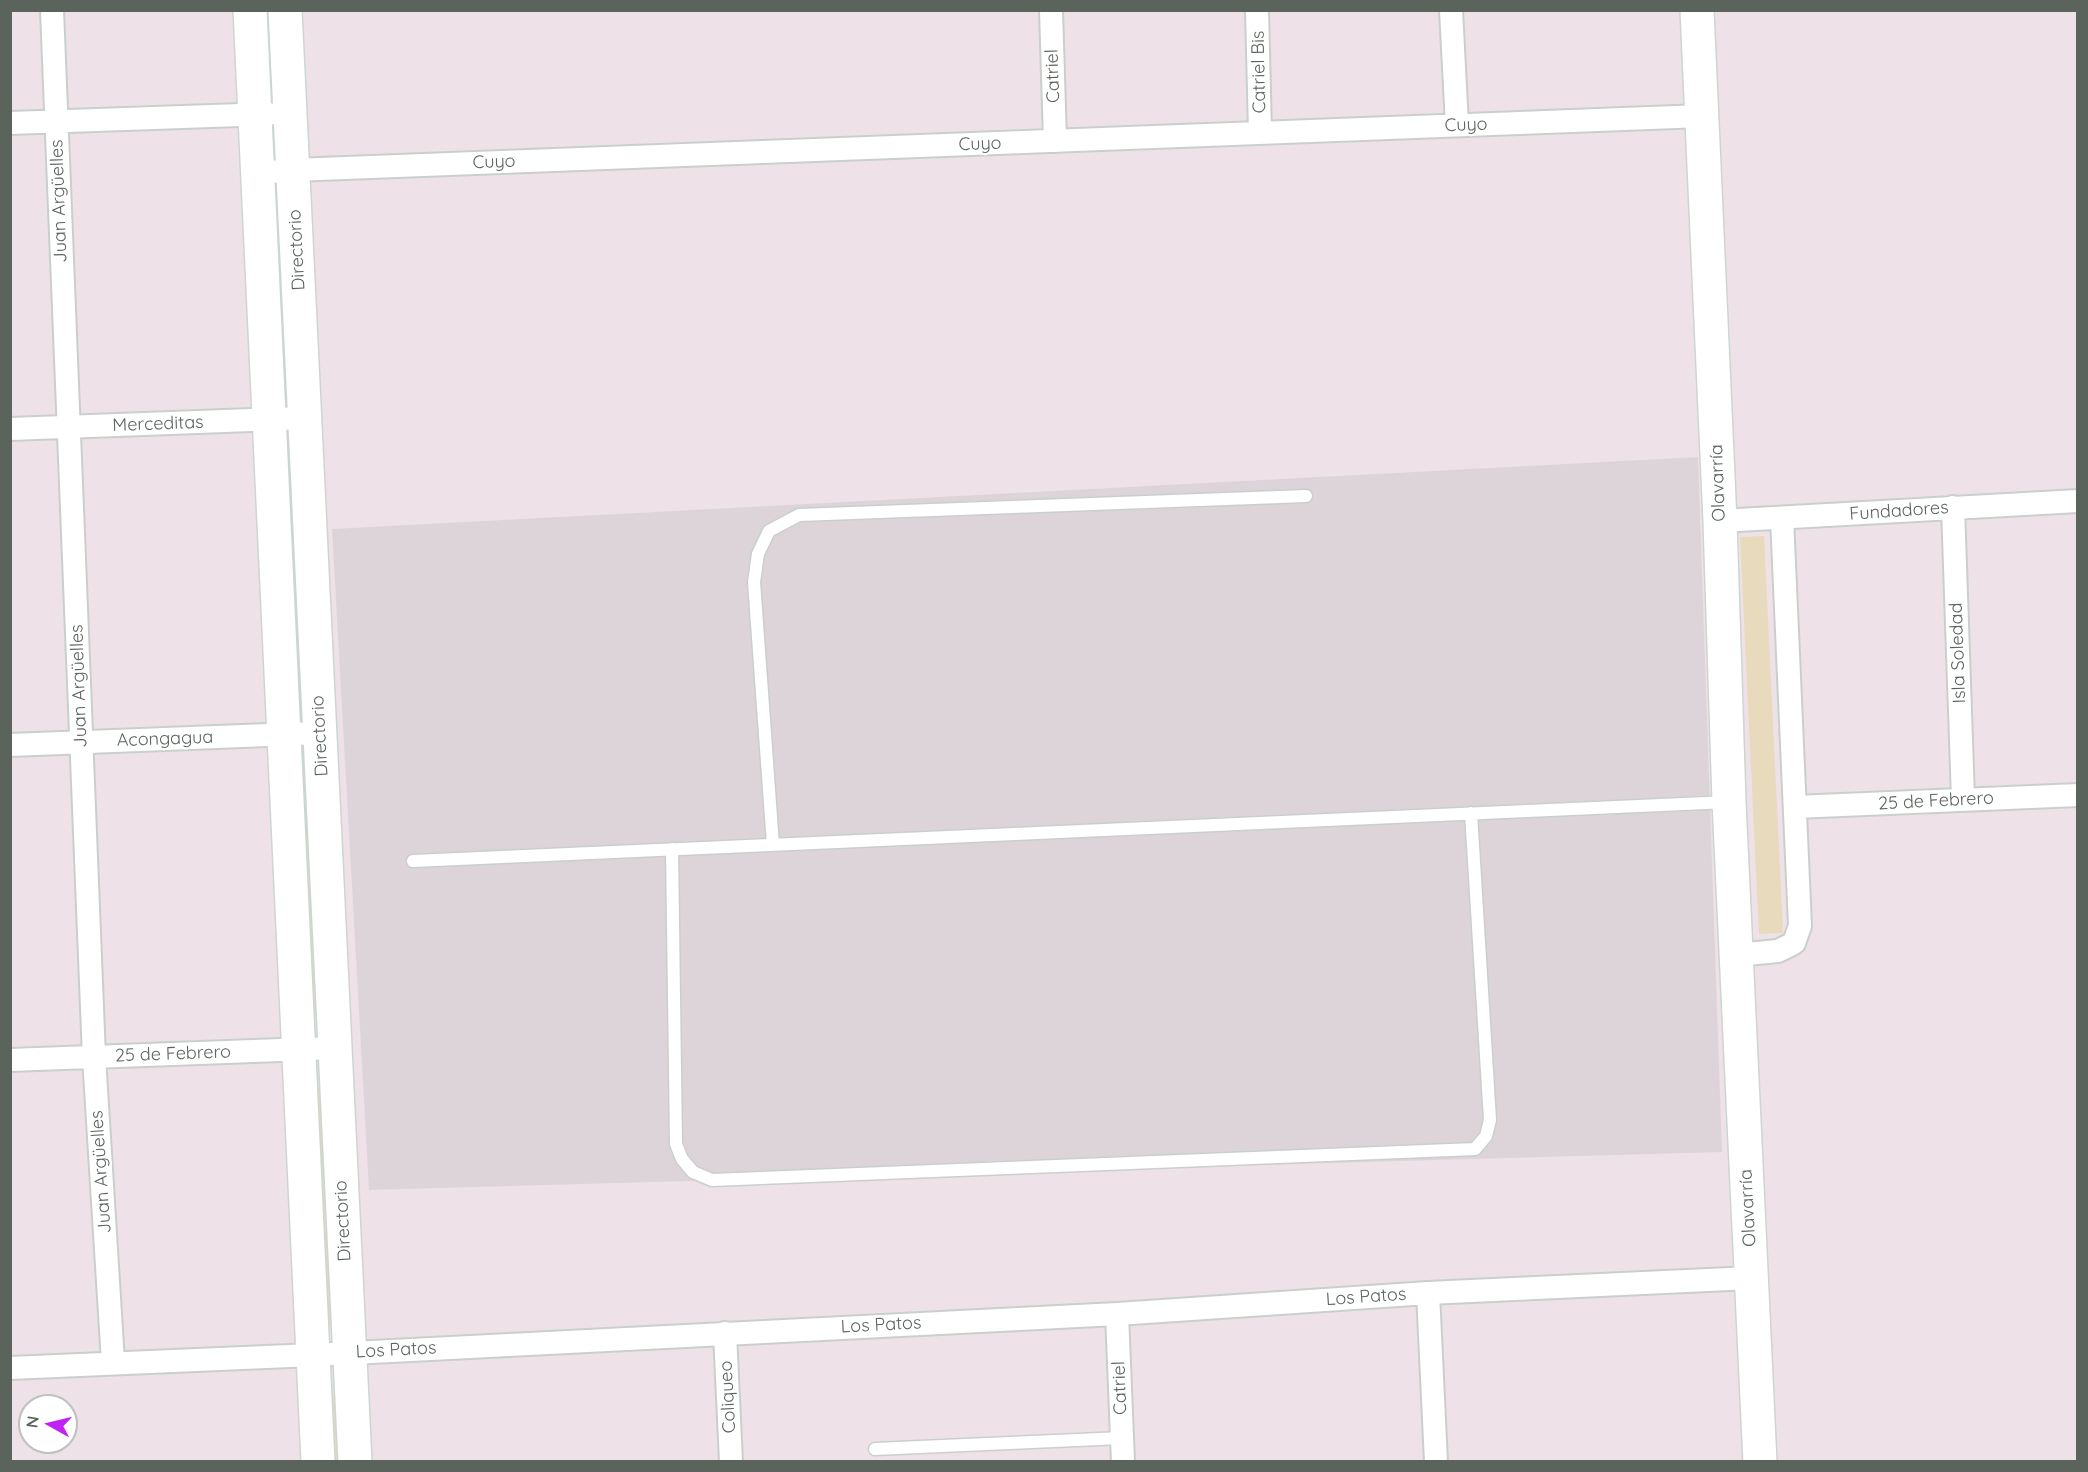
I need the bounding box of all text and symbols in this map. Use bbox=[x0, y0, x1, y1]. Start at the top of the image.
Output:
street label: Catriel Bis bbox=[1247, 30, 1271, 114]
street label: Catriel bbox=[1041, 49, 1065, 103]
street label: Cuyo bbox=[1444, 113, 1488, 137]
street label: Cuyo bbox=[958, 132, 1002, 156]
street label: Juan Argüelles bbox=[46, 139, 72, 263]
street label: Cuyo bbox=[472, 150, 516, 174]
street label: Directorio bbox=[284, 209, 310, 291]
street label: Merceditas bbox=[112, 412, 204, 436]
street label: Olavarría bbox=[1706, 444, 1730, 522]
street label: Fundadores bbox=[1849, 497, 1949, 525]
street label: Isla Soledad bbox=[1945, 602, 1971, 704]
street label: Juan Argüelles bbox=[66, 624, 92, 748]
street label: Directorio bbox=[307, 695, 333, 777]
street label: Acongagua bbox=[116, 727, 214, 751]
street label: 25 de Febrero bbox=[1878, 787, 1994, 815]
street label: 25 de Febrero bbox=[115, 1041, 231, 1067]
street label: Juan Argüelles bbox=[86, 1110, 116, 1234]
street label: Olavarría bbox=[1735, 1169, 1761, 1247]
street label: Directorio bbox=[330, 1180, 356, 1262]
street label: Los Patos bbox=[1325, 1283, 1407, 1311]
street label: Los Patos bbox=[840, 1312, 922, 1338]
street label: Los Patos bbox=[355, 1337, 437, 1363]
street label: Coliqueo bbox=[715, 1360, 741, 1434]
street label: Catriel bbox=[1108, 1361, 1132, 1415]
north arrow bbox=[18, 1394, 78, 1454]
text: N bbox=[21, 1415, 43, 1429]

